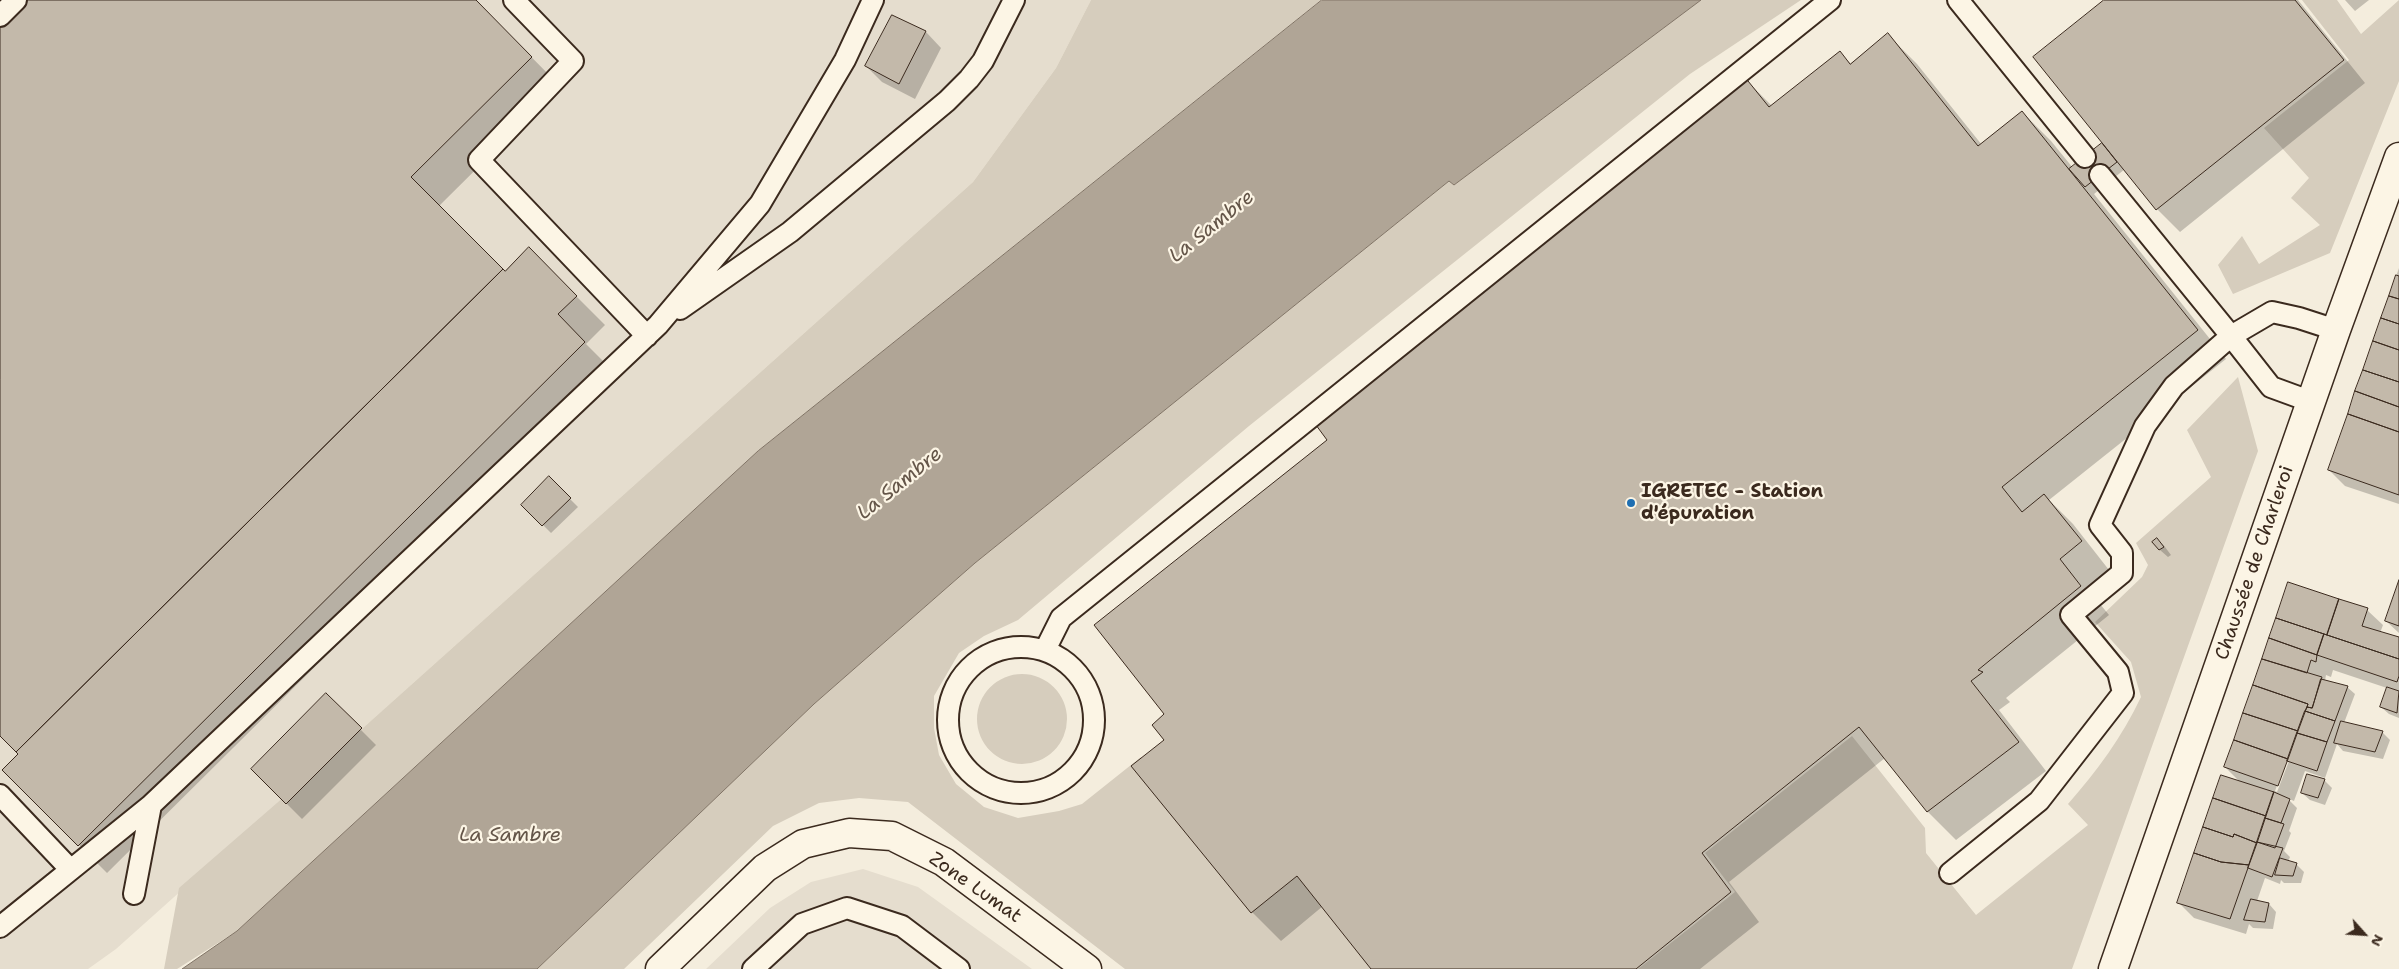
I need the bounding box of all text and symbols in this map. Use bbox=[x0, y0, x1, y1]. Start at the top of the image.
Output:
water label: La Sambre bbox=[1165, 186, 1259, 268]
water label: La Sambre bbox=[853, 443, 947, 525]
street label: Chaussée de Charleroi bbox=[2211, 463, 2299, 663]
place label: IGRETEC - Station d'épuration bbox=[1641, 481, 1823, 525]
marker: IGRETEC - Station d'épuration bbox=[1625, 497, 1637, 509]
water label: La Sambre bbox=[459, 824, 561, 848]
street label: Zone Lumat bbox=[924, 848, 1026, 928]
north arrow bbox=[2339, 909, 2389, 959]
text: N bbox=[2367, 932, 2388, 950]

